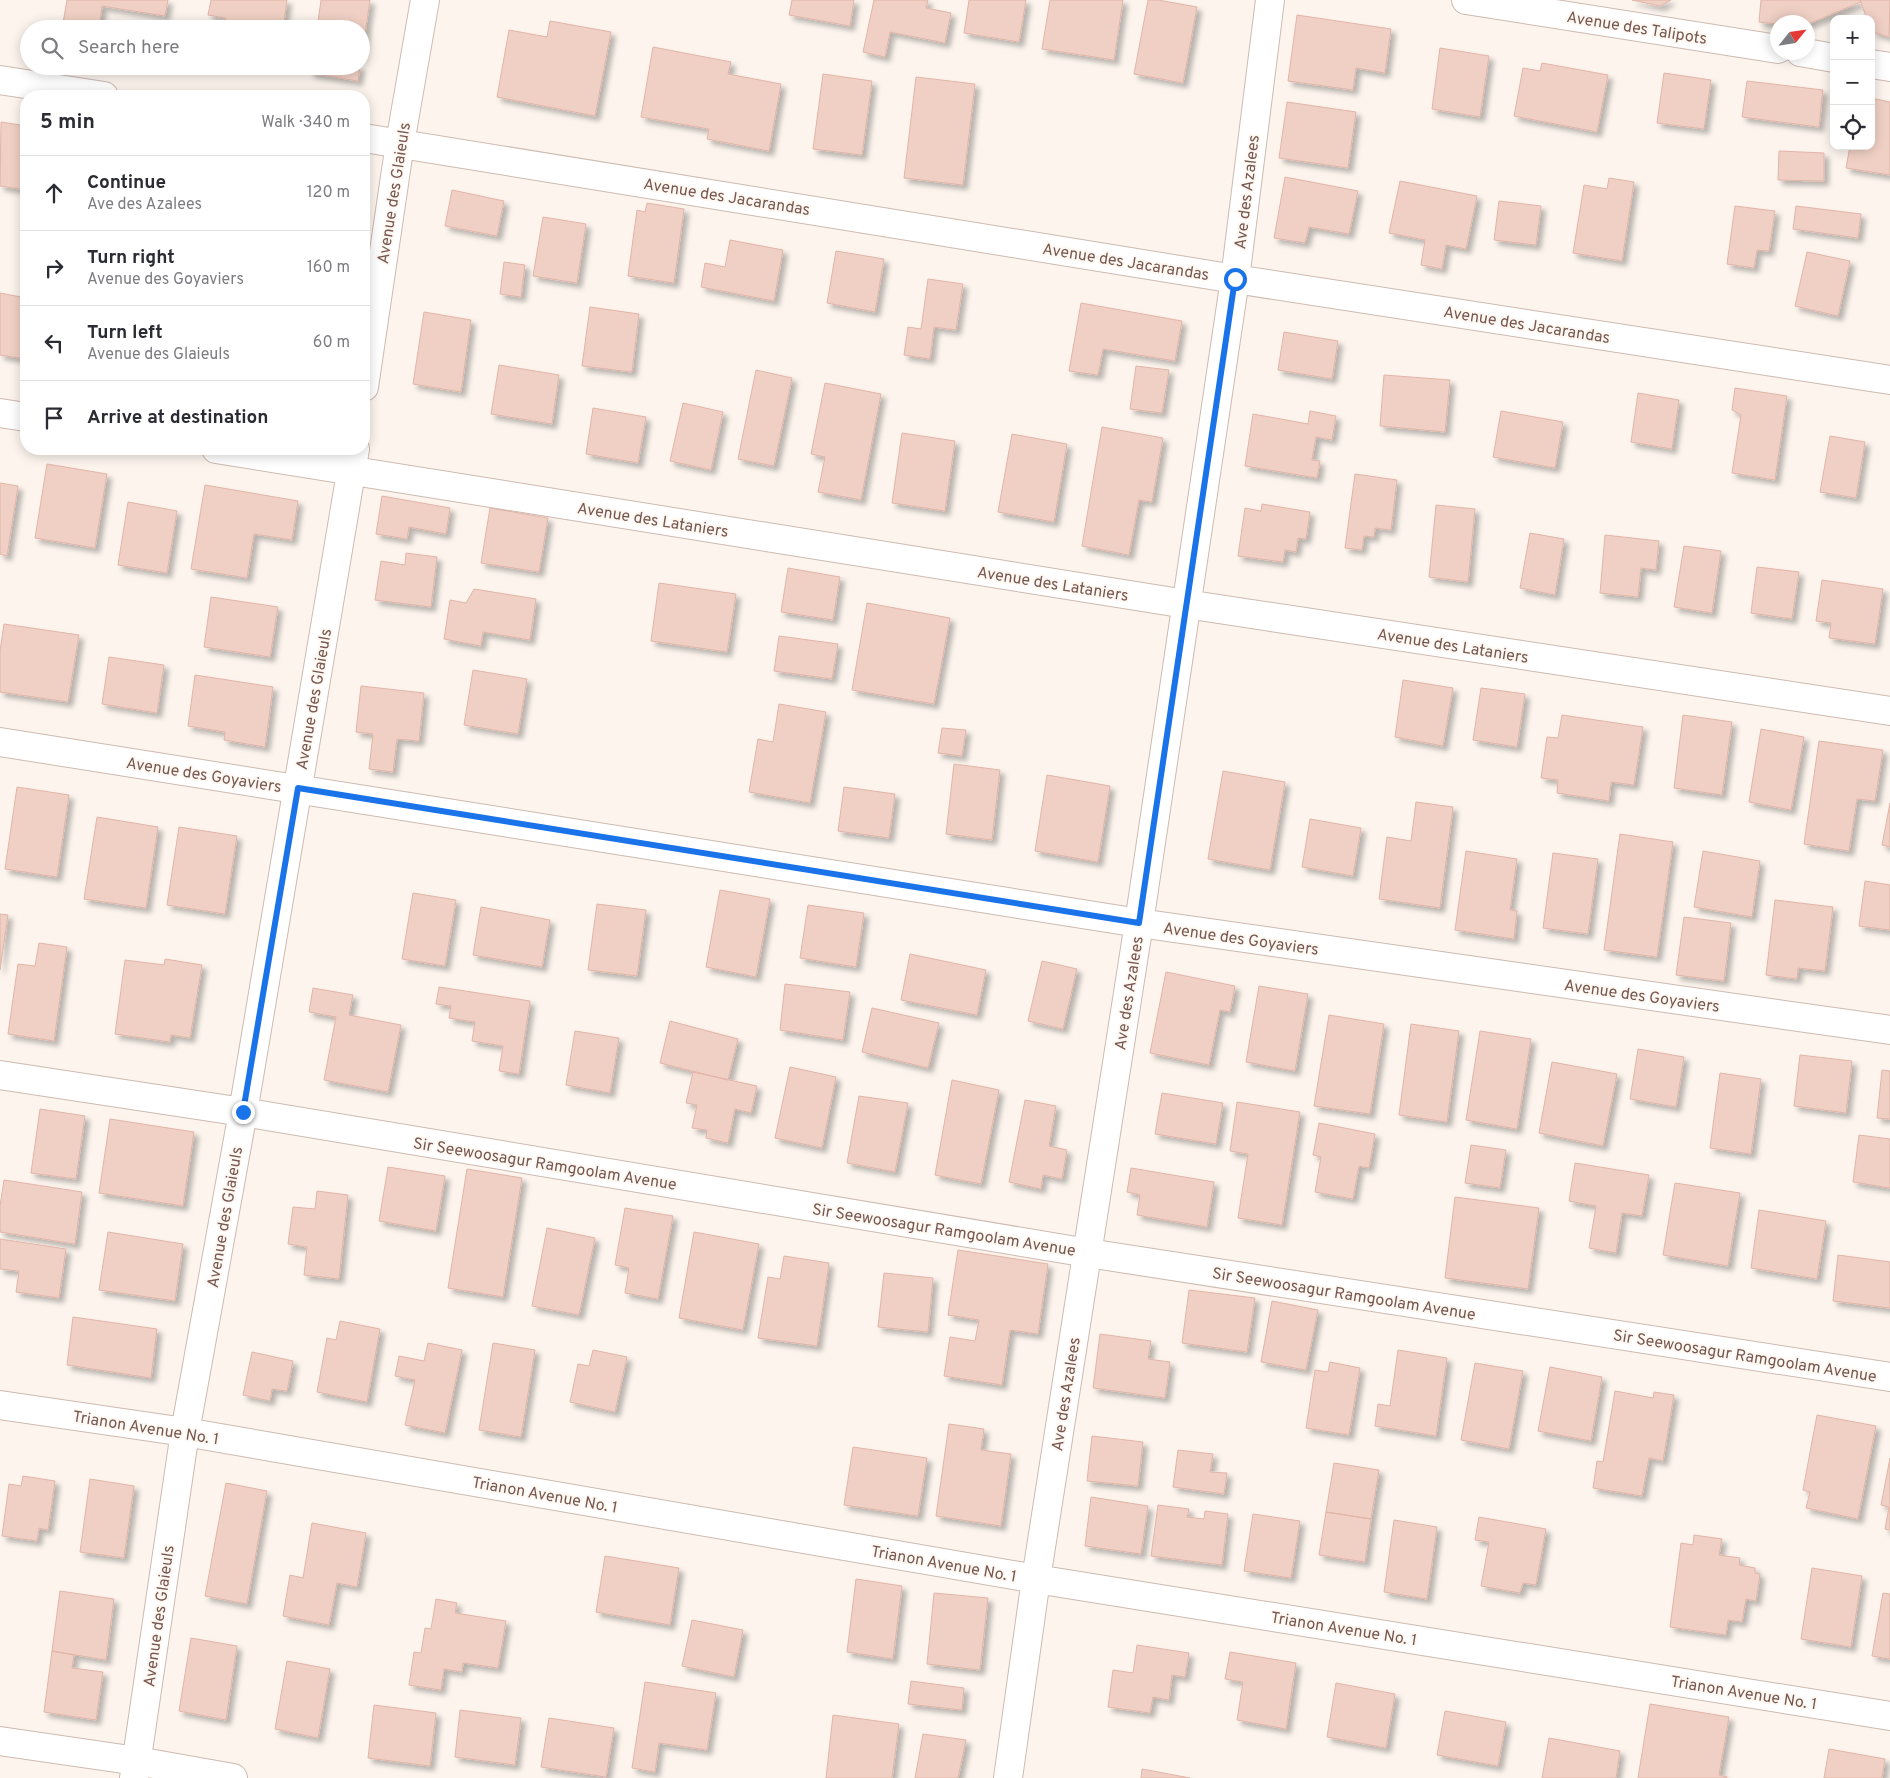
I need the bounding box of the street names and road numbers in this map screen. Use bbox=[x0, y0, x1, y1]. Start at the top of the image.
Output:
street label: Avenue des Talipots bbox=[1565, 8, 1708, 50]
street label: Avenue des Glaieuls bbox=[374, 121, 416, 265]
street label: Ave des Azalees bbox=[1231, 134, 1265, 251]
street label: Avenue des Jacarandas bbox=[642, 175, 811, 221]
street label: Avenue des Jacarandas bbox=[1041, 240, 1210, 286]
street label: Avenue des Jacarandas bbox=[1442, 303, 1611, 349]
street label: Avenue des Lataniers bbox=[576, 499, 730, 543]
street label: Avenue des Lataniers bbox=[976, 563, 1130, 607]
street label: Avenue des Lataniers bbox=[1376, 625, 1530, 669]
street label: Avenue des Glaieuls bbox=[293, 627, 337, 771]
street label: Avenue des Goyaviers bbox=[125, 754, 283, 798]
street label: Avenue des Goyaviers bbox=[1162, 919, 1320, 961]
street label: Ave des Azalees bbox=[1111, 935, 1149, 1052]
street label: Avenue des Goyaviers bbox=[1563, 976, 1721, 1018]
street label: Sir Seewoosagur Ramgoolam Avenue bbox=[411, 1134, 678, 1196]
street label: Avenue des Glaieuls bbox=[204, 1145, 248, 1289]
street label: Sir Seewoosagur Ramgoolam Avenue bbox=[810, 1200, 1077, 1262]
street label: Sir Seewoosagur Ramgoolam Avenue bbox=[1210, 1264, 1477, 1326]
street label: Sir Seewoosagur Ramgoolam Avenue bbox=[1611, 1326, 1878, 1388]
street label: Ave des Azalees bbox=[1048, 1336, 1086, 1453]
street label: Trianon Avenue No. 1 bbox=[71, 1408, 220, 1450]
street label: Trianon Avenue No. 1 bbox=[470, 1473, 619, 1519]
street label: Trianon Avenue No. 1 bbox=[869, 1542, 1018, 1588]
street label: Avenue des Glaieuls bbox=[140, 1544, 180, 1688]
street label: Trianon Avenue No. 1 bbox=[1269, 1609, 1418, 1651]
street label: Trianon Avenue No. 1 bbox=[1669, 1673, 1818, 1715]

